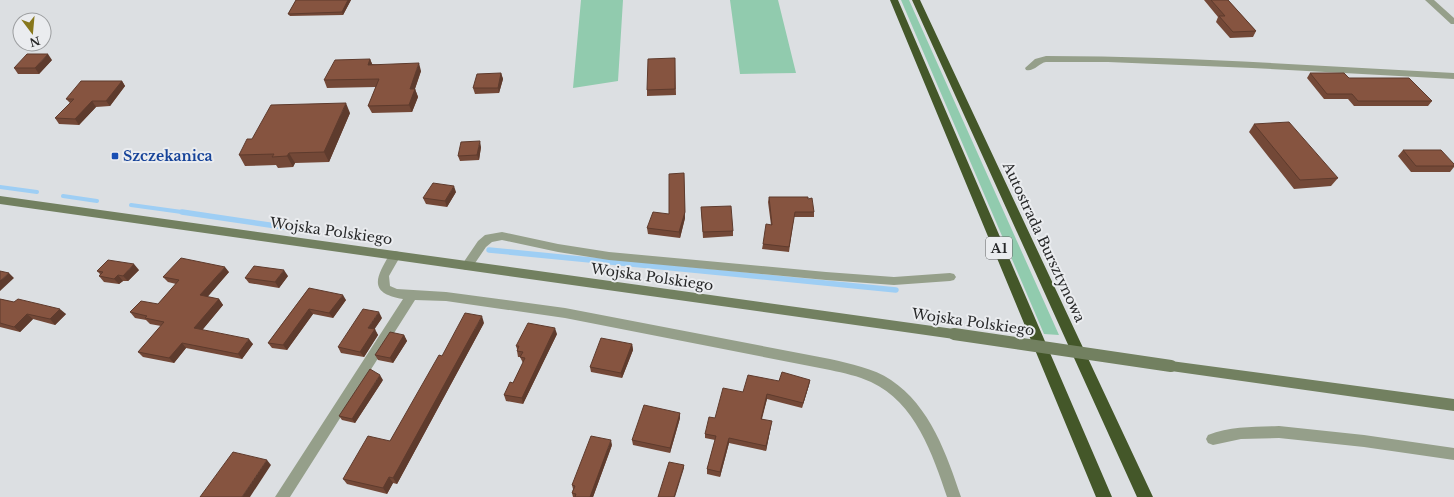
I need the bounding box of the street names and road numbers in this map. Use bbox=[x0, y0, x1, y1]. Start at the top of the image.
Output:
street label: Autostrada Bursztynowa bbox=[998, 158, 1089, 325]
street label: Wojska Polskiego bbox=[268, 213, 393, 249]
road number: A1 bbox=[986, 237, 1012, 259]
street label: Wojska Polskiego bbox=[589, 259, 714, 295]
street label: Wojska Polskiego bbox=[910, 304, 1035, 340]

